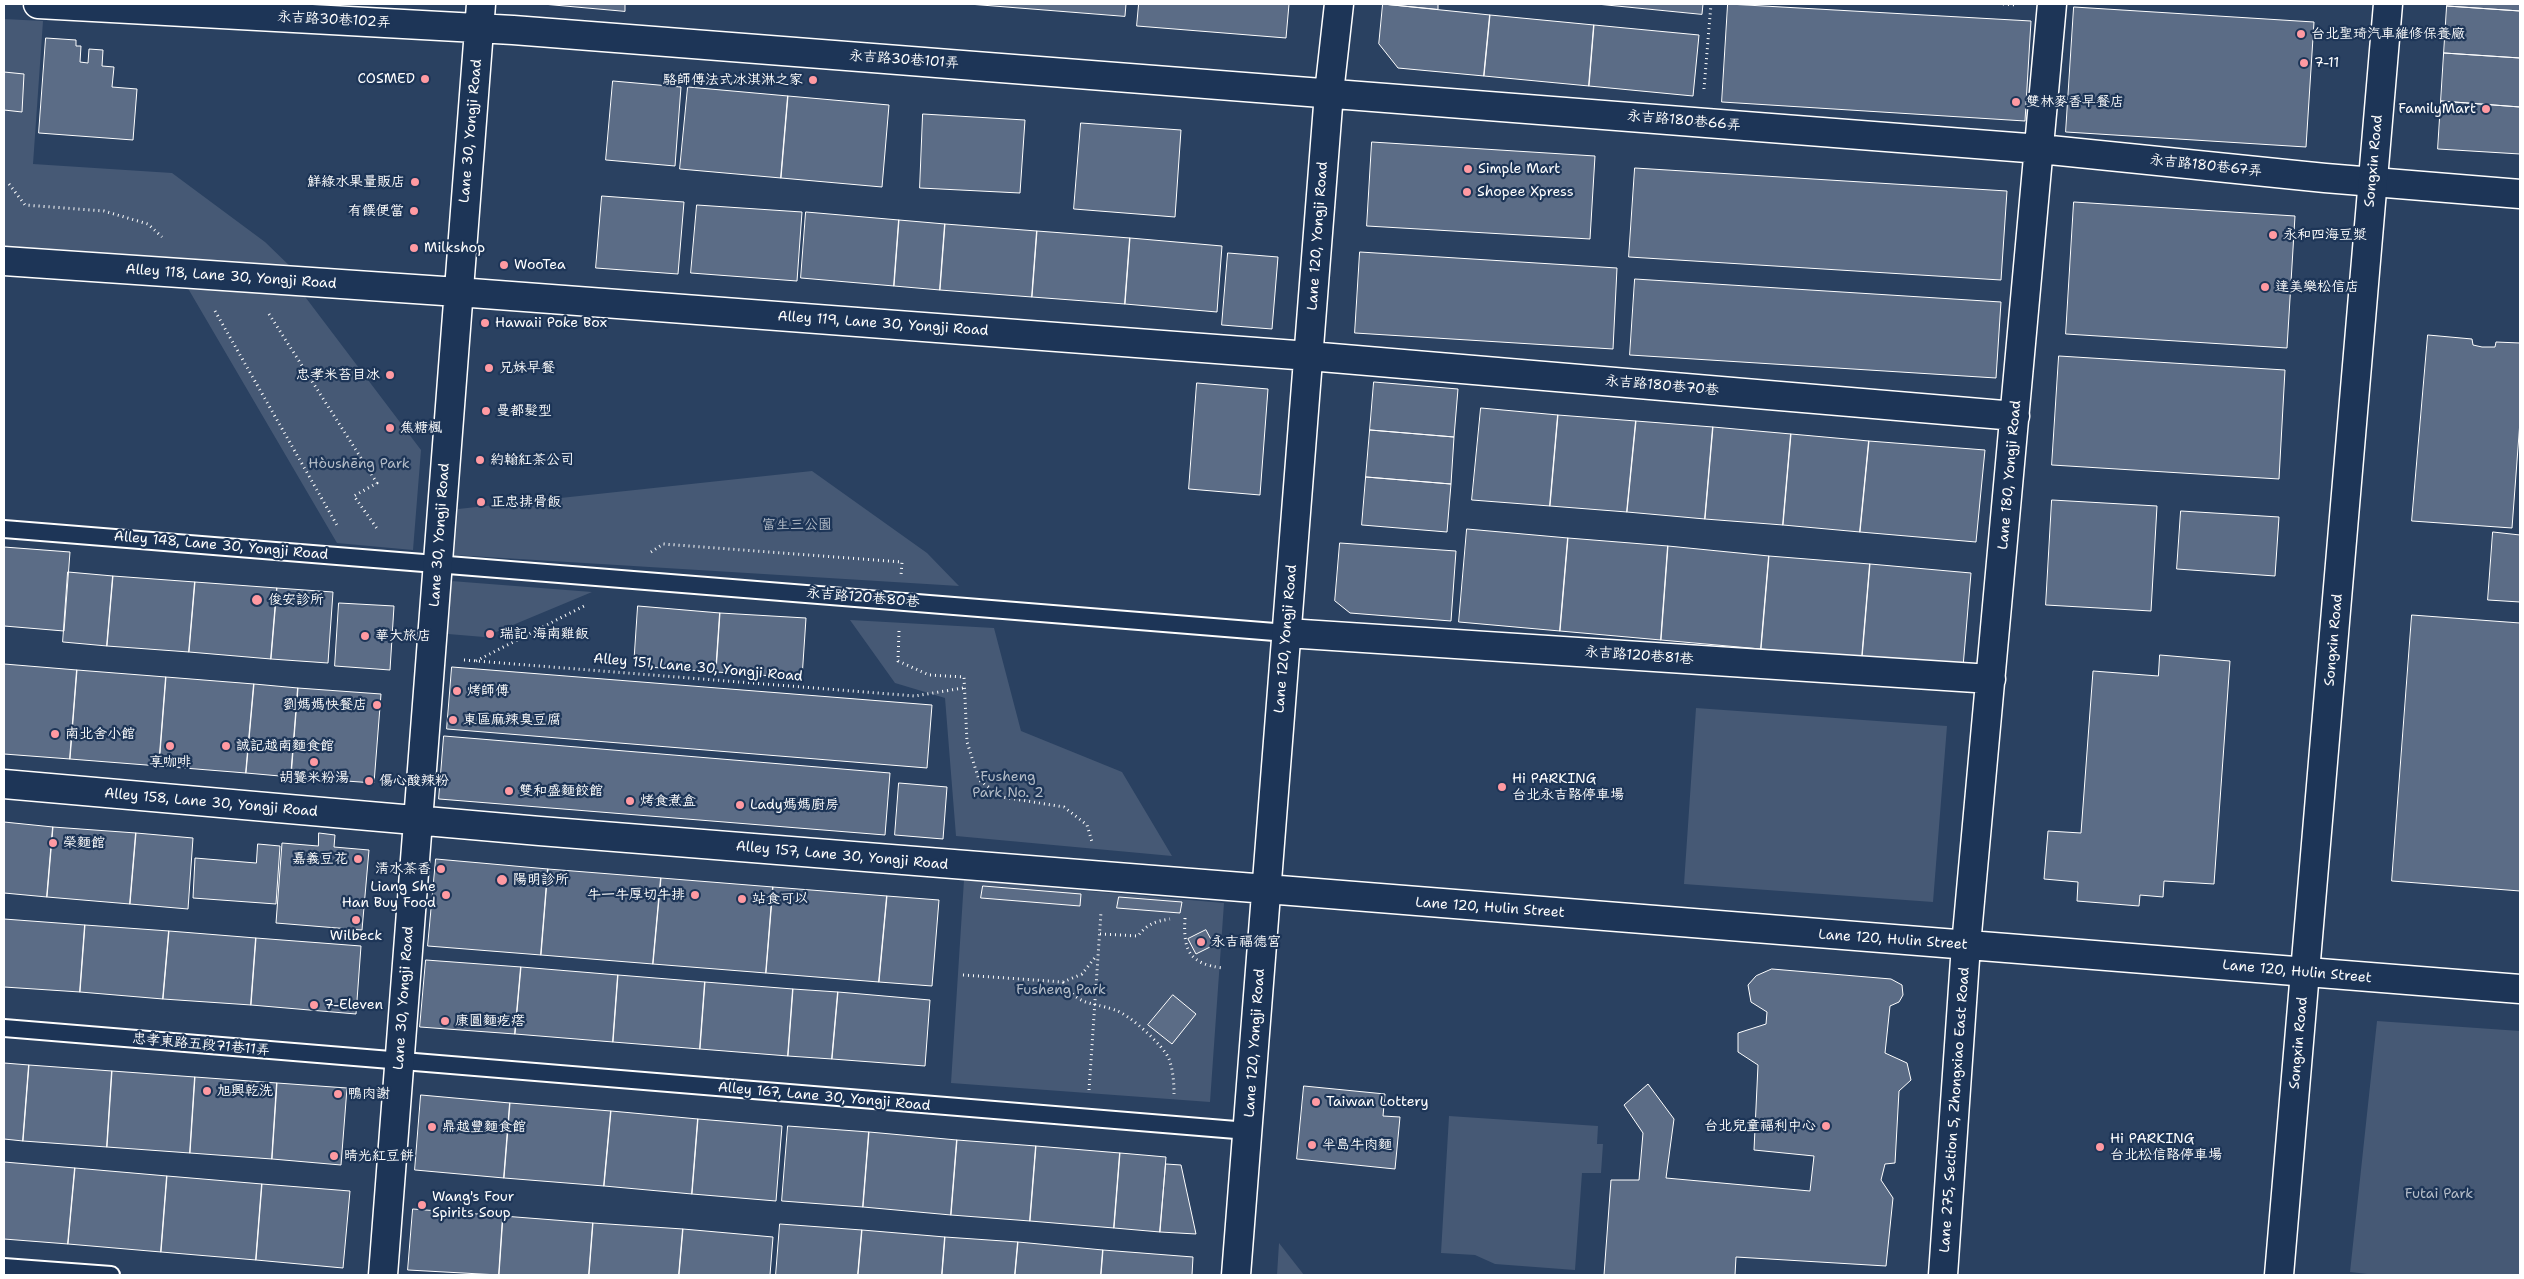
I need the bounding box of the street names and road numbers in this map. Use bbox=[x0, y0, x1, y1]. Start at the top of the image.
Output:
street label: 永吉路30巷102弄 bbox=[277, 9, 391, 31]
street label: 永吉路30巷101弄 bbox=[849, 48, 959, 72]
street label: Lane 30, Yongji Road bbox=[456, 58, 486, 204]
street label: 永吉路180巷66弄 bbox=[1626, 108, 1742, 134]
street label: Songxin Road bbox=[2362, 114, 2386, 208]
street label: 永吉路180巷67弄 bbox=[2149, 152, 2263, 180]
street label: Lane 120, Yongji Road bbox=[1304, 161, 1332, 311]
street label: Alley 118, Lane 30, Yongji Road bbox=[125, 261, 337, 293]
street label: Alley 119, Lane 30, Yongji Road bbox=[777, 308, 989, 340]
street label: 永吉路180巷70巷 bbox=[1604, 373, 1720, 399]
street label: Lane 180, Yongji Road bbox=[1995, 400, 2025, 550]
street label: Lane 30, Yongji Road bbox=[427, 462, 453, 608]
street label: Alley 148, Lane 30, Yongji Road bbox=[113, 528, 329, 564]
street label: Lane 120, Yongji Road bbox=[1271, 564, 1301, 714]
street label: 永吉路120巷80巷 bbox=[806, 585, 920, 611]
street label: Songxin Road bbox=[2322, 593, 2346, 687]
street label: 永吉路120巷81巷 bbox=[1584, 644, 1694, 668]
street label: Alley 151, Lane 30, Yongji Road bbox=[593, 650, 803, 686]
street label: Alley 158, Lane 30, Yongji Road bbox=[103, 785, 319, 821]
street label: Alley 157, Lane 30, Yongji Road bbox=[735, 838, 949, 874]
street label: Lane 120, Hulin Street bbox=[1415, 894, 1565, 922]
street label: Lane 30, Yongji Road bbox=[391, 925, 417, 1071]
street label: Lane 120, Hulin Street bbox=[1818, 926, 1968, 954]
street label: Lane 120, Hulin Street bbox=[2222, 957, 2372, 987]
street label: Lane 275, Section 5, Zhongxiao East Road bbox=[1937, 967, 1973, 1253]
street label: Lane 120, Yongji Road bbox=[1241, 968, 1269, 1118]
street label: Songxin Road bbox=[2287, 996, 2311, 1090]
street label: 忠孝東路五段71巷11弄 bbox=[131, 1031, 271, 1059]
street label: Alley 167, Lane 30, Yongji Road bbox=[717, 1079, 931, 1115]

